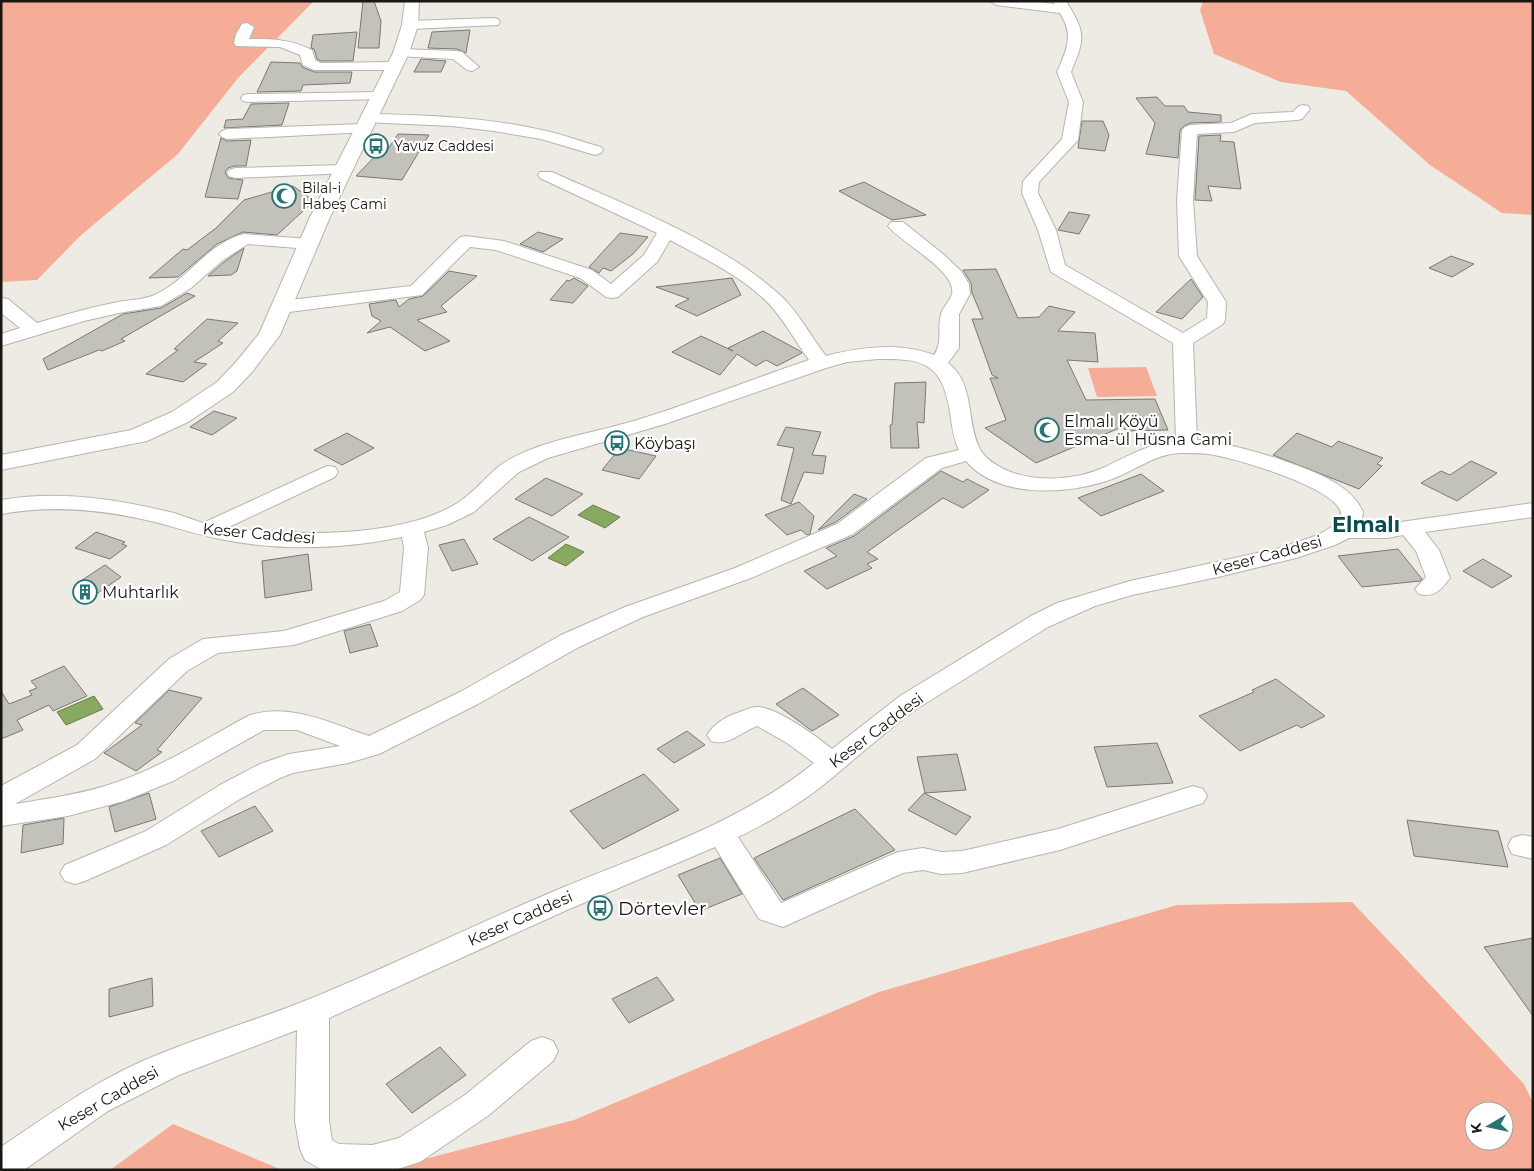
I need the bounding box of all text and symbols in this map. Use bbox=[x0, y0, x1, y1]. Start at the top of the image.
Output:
bus stop icon: Yavuz Caddesi bbox=[363, 133, 389, 159]
place label: Yavuz Caddesi bbox=[394, 137, 494, 155]
place label: Bilal-i Habeş Cami bbox=[302, 179, 387, 213]
mosque icon: Bilal-i Habeş Cami bbox=[271, 183, 297, 209]
place label: Elmalı Köyü Esma-ül Hüsna Cami bbox=[1064, 412, 1232, 449]
mosque icon: Elmalı Köyü Esma-ül Hüsna Cami bbox=[1034, 417, 1060, 443]
bus stop icon: Köybaşı bbox=[604, 430, 630, 456]
place label: Köybaşı bbox=[634, 434, 696, 453]
district label: Elmalı bbox=[1332, 512, 1400, 537]
street label: Keser Caddesi bbox=[202, 519, 316, 548]
street label: Keser Caddesi bbox=[1210, 532, 1324, 579]
building icon: Muhtarlık bbox=[72, 579, 98, 605]
place label: Muhtarlık bbox=[102, 583, 179, 602]
street label: Keser Caddesi bbox=[826, 689, 927, 772]
street label: Keser Caddesi bbox=[465, 887, 576, 950]
bus stop icon: Dörtevler bbox=[587, 895, 613, 921]
place label: Dörtevler bbox=[618, 897, 707, 920]
street label: Keser Caddesi bbox=[55, 1062, 162, 1135]
north arrow bbox=[1464, 1101, 1514, 1151]
text: K bbox=[1466, 1121, 1486, 1135]

